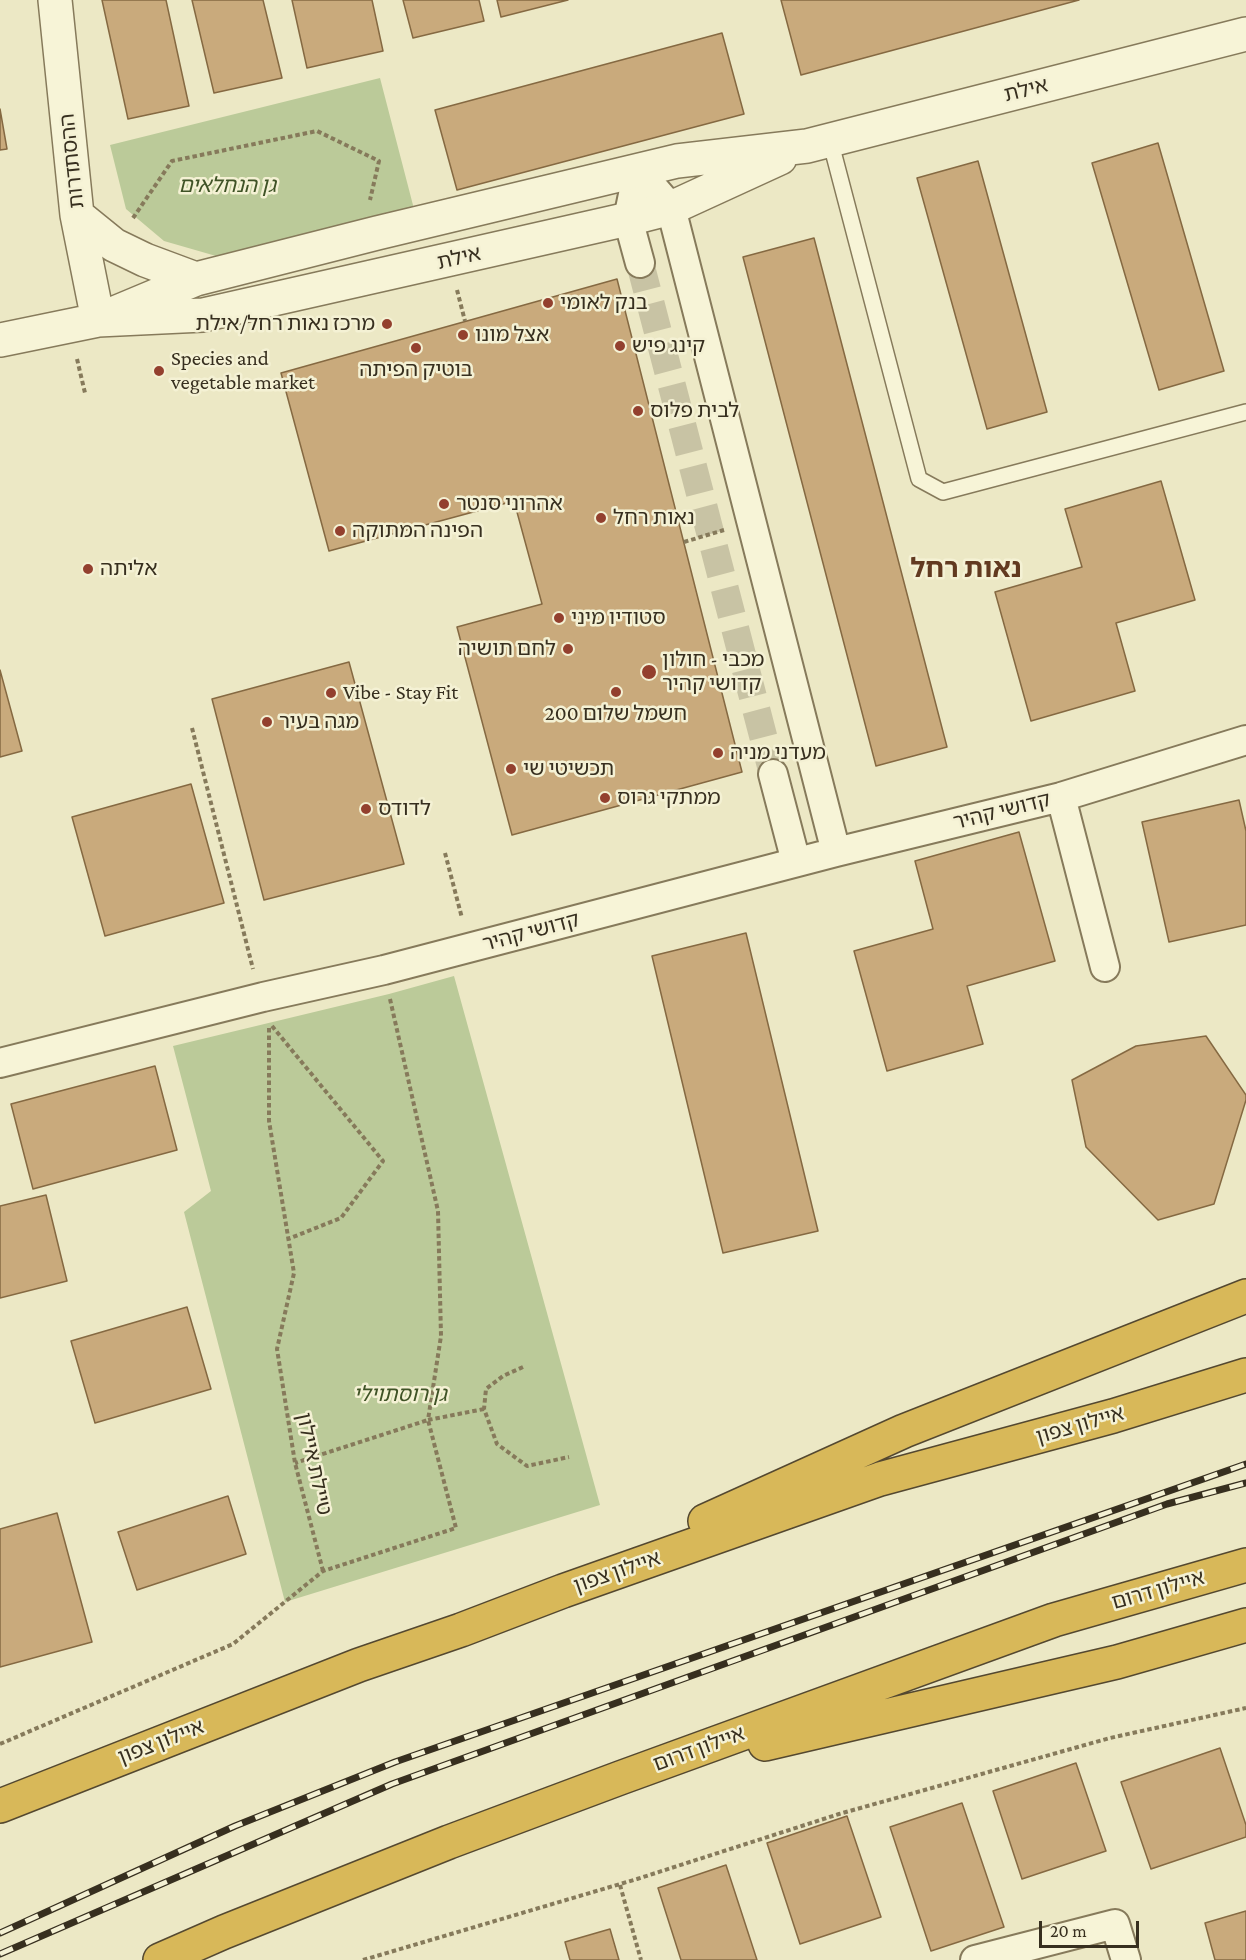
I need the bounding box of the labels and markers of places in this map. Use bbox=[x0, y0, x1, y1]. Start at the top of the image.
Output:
place label: בנק לאומי bbox=[560, 290, 648, 316]
marker: בנק לאומי bbox=[541, 296, 555, 310]
place label: מרכז נאות רחל/אילת bbox=[195, 311, 375, 337]
marker: מרכז נאות רחל/אילת bbox=[380, 317, 394, 331]
place label: אצל מונו bbox=[475, 322, 549, 348]
marker: אצל מונו bbox=[456, 328, 470, 342]
place label: קינג פיש bbox=[632, 333, 705, 359]
marker: קינג פיש bbox=[613, 339, 627, 353]
marker: בוטיק הפיתה bbox=[409, 341, 423, 355]
place label: Species and vegetable market bbox=[171, 346, 315, 396]
place label: בוטיק הפיתה bbox=[359, 357, 473, 383]
marker: Species and vegetable market bbox=[152, 364, 166, 378]
place label: לבית פלוס bbox=[650, 398, 739, 424]
marker: לבית פלוס bbox=[631, 404, 645, 418]
place label: אהרוני סנטר bbox=[456, 491, 563, 517]
marker: אהרוני סנטר bbox=[437, 497, 451, 511]
place label: נאות רחל bbox=[613, 505, 695, 531]
marker: נאות רחל bbox=[594, 511, 608, 525]
place label: הפינה המתוקה bbox=[352, 518, 483, 544]
marker: הפינה המתוקה bbox=[333, 524, 347, 538]
place label: אליתה bbox=[100, 556, 157, 582]
marker: אליתה bbox=[81, 562, 95, 576]
place label: סטודיו מיני bbox=[571, 605, 666, 631]
marker: סטודיו מיני bbox=[552, 611, 566, 625]
place label: לחם תושיה bbox=[458, 636, 556, 662]
marker: לחם תושיה bbox=[561, 642, 575, 656]
place label: מכבי - חולון קדושי קהיר bbox=[662, 647, 764, 697]
marker: מכבי - חולון קדושי קהיר bbox=[640, 663, 658, 681]
place label: Vibe - Stay Fit bbox=[343, 680, 458, 706]
marker: חשמל שלום 200 bbox=[609, 685, 623, 699]
marker: Vibe - Stay Fit bbox=[324, 686, 338, 700]
place label: חשמל שלום 200 bbox=[545, 701, 687, 727]
place label: מגה בעיר bbox=[279, 709, 359, 735]
marker: מגה בעיר bbox=[260, 715, 274, 729]
place label: מעדני מניה bbox=[730, 740, 826, 766]
marker: מעדני מניה bbox=[711, 746, 725, 760]
place label: תכשיטי שי bbox=[523, 756, 614, 782]
marker: תכשיטי שי bbox=[504, 762, 518, 776]
place label: ממתקי גרוס bbox=[617, 785, 720, 811]
marker: ממתקי גרוס bbox=[598, 791, 612, 805]
place label: לדודס bbox=[378, 796, 431, 822]
marker: לדודס bbox=[359, 802, 373, 816]

